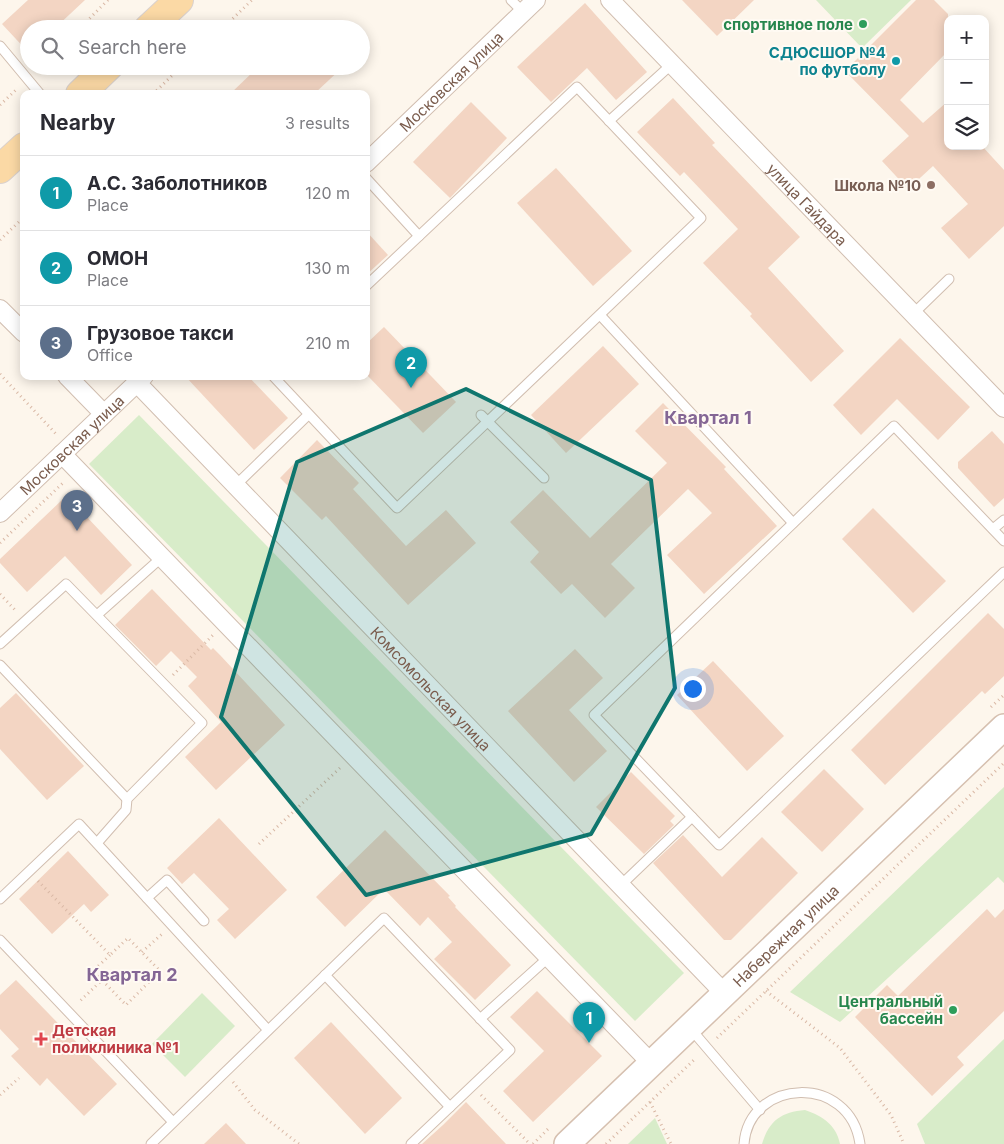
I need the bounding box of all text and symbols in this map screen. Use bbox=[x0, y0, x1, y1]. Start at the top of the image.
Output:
place label: спортивное поле bbox=[723, 15, 853, 34]
map controls bbox=[944, 15, 989, 150]
button: + bbox=[944, 15, 989, 60]
marker: спортивное поле bbox=[857, 18, 869, 30]
search box bbox=[20, 20, 370, 75]
street label: Московская улица bbox=[395, 27, 507, 136]
icon: search bbox=[38, 34, 66, 62]
text: Search here bbox=[78, 36, 187, 59]
place label: СДЮСШОР №4 по футболу bbox=[769, 43, 886, 79]
marker: СДЮСШОР №4 по футболу bbox=[890, 55, 902, 67]
button: − bbox=[944, 60, 989, 105]
button: layers bbox=[944, 105, 989, 150]
text: Nearby bbox=[40, 110, 115, 135]
text: 3 results bbox=[285, 113, 350, 133]
street label: улица Гайдара bbox=[763, 159, 851, 250]
text: А.С. Заболотников bbox=[87, 172, 267, 195]
place label: Школа №10 bbox=[834, 176, 921, 195]
marker: Школа №10 bbox=[925, 179, 937, 191]
text: 1 bbox=[53, 183, 59, 203]
text: 120 m bbox=[305, 183, 350, 203]
text: Place bbox=[87, 195, 129, 215]
text: ОМОН bbox=[87, 247, 148, 270]
text: 2 bbox=[51, 258, 61, 278]
text: 130 m bbox=[305, 258, 350, 278]
text: Place bbox=[87, 270, 129, 290]
text: Грузовое такси bbox=[87, 322, 234, 345]
text: 3 bbox=[51, 333, 61, 353]
text: 210 m bbox=[305, 333, 350, 353]
text: Office bbox=[87, 345, 133, 365]
pin: 2 bbox=[395, 347, 427, 388]
street label: Московская улица bbox=[16, 391, 128, 499]
district label: Квартал 1 bbox=[664, 407, 752, 428]
pin: 3 bbox=[61, 490, 93, 531]
street label: Комсомольская улица bbox=[367, 622, 495, 755]
your location bbox=[680, 676, 706, 702]
street label: Набережная улица bbox=[728, 880, 843, 991]
district label: Квартал 2 bbox=[87, 964, 177, 985]
place label: Центральный бассейн bbox=[838, 992, 943, 1028]
pin: 1 bbox=[573, 1002, 605, 1043]
marker: Центральный бассейн bbox=[947, 1004, 959, 1016]
place label: Детская поликлиника №1 bbox=[52, 1021, 179, 1057]
marker: Детская поликлиника №1 bbox=[34, 1032, 48, 1046]

